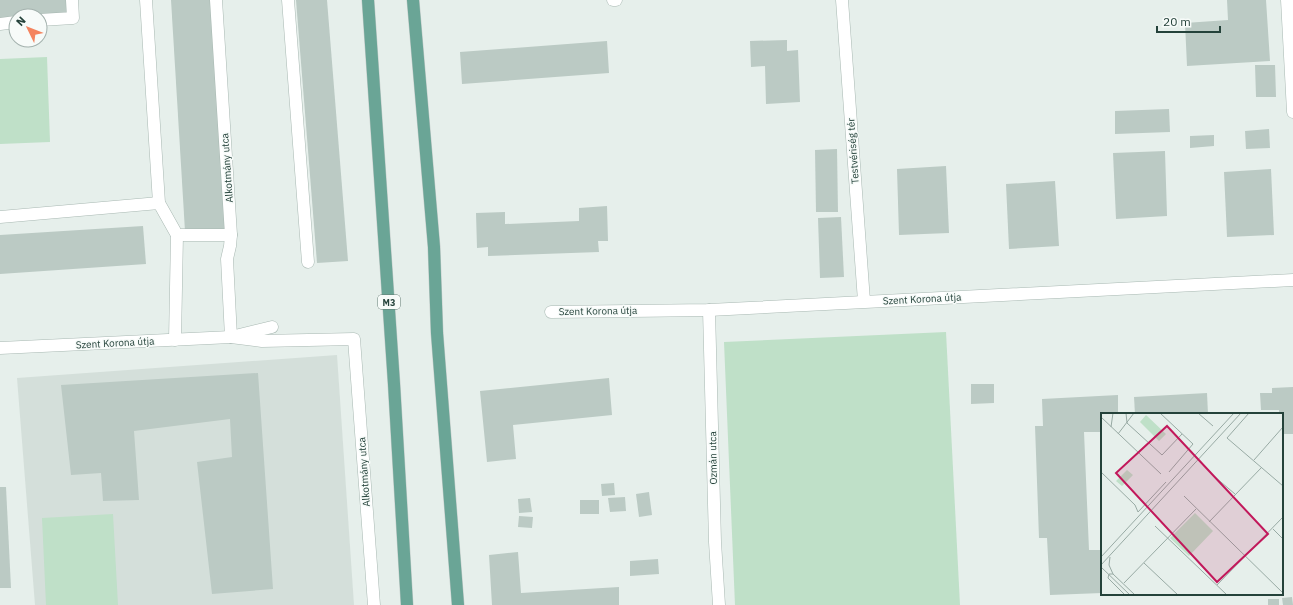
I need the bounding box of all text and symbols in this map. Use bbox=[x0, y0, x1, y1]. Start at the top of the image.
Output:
north arrow bbox=[8, 8, 48, 48]
scale bar bbox=[1157, 8, 1220, 34]
text: N bbox=[13, 13, 29, 29]
text: 20 m bbox=[1163, 14, 1191, 29]
street label: Testvériség tér bbox=[844, 117, 862, 184]
street label: Alkotmány utca bbox=[218, 132, 236, 203]
street label: Szent Korona útja bbox=[882, 290, 962, 308]
road number: M3 bbox=[378, 295, 400, 309]
street label: Szent Korona útja bbox=[559, 304, 638, 318]
street label: Szent Korona útja bbox=[75, 334, 155, 352]
inset map bbox=[1101, 413, 1283, 595]
street label: Ozmán utca bbox=[706, 431, 720, 485]
street label: Alkotmány utca bbox=[355, 436, 373, 507]

